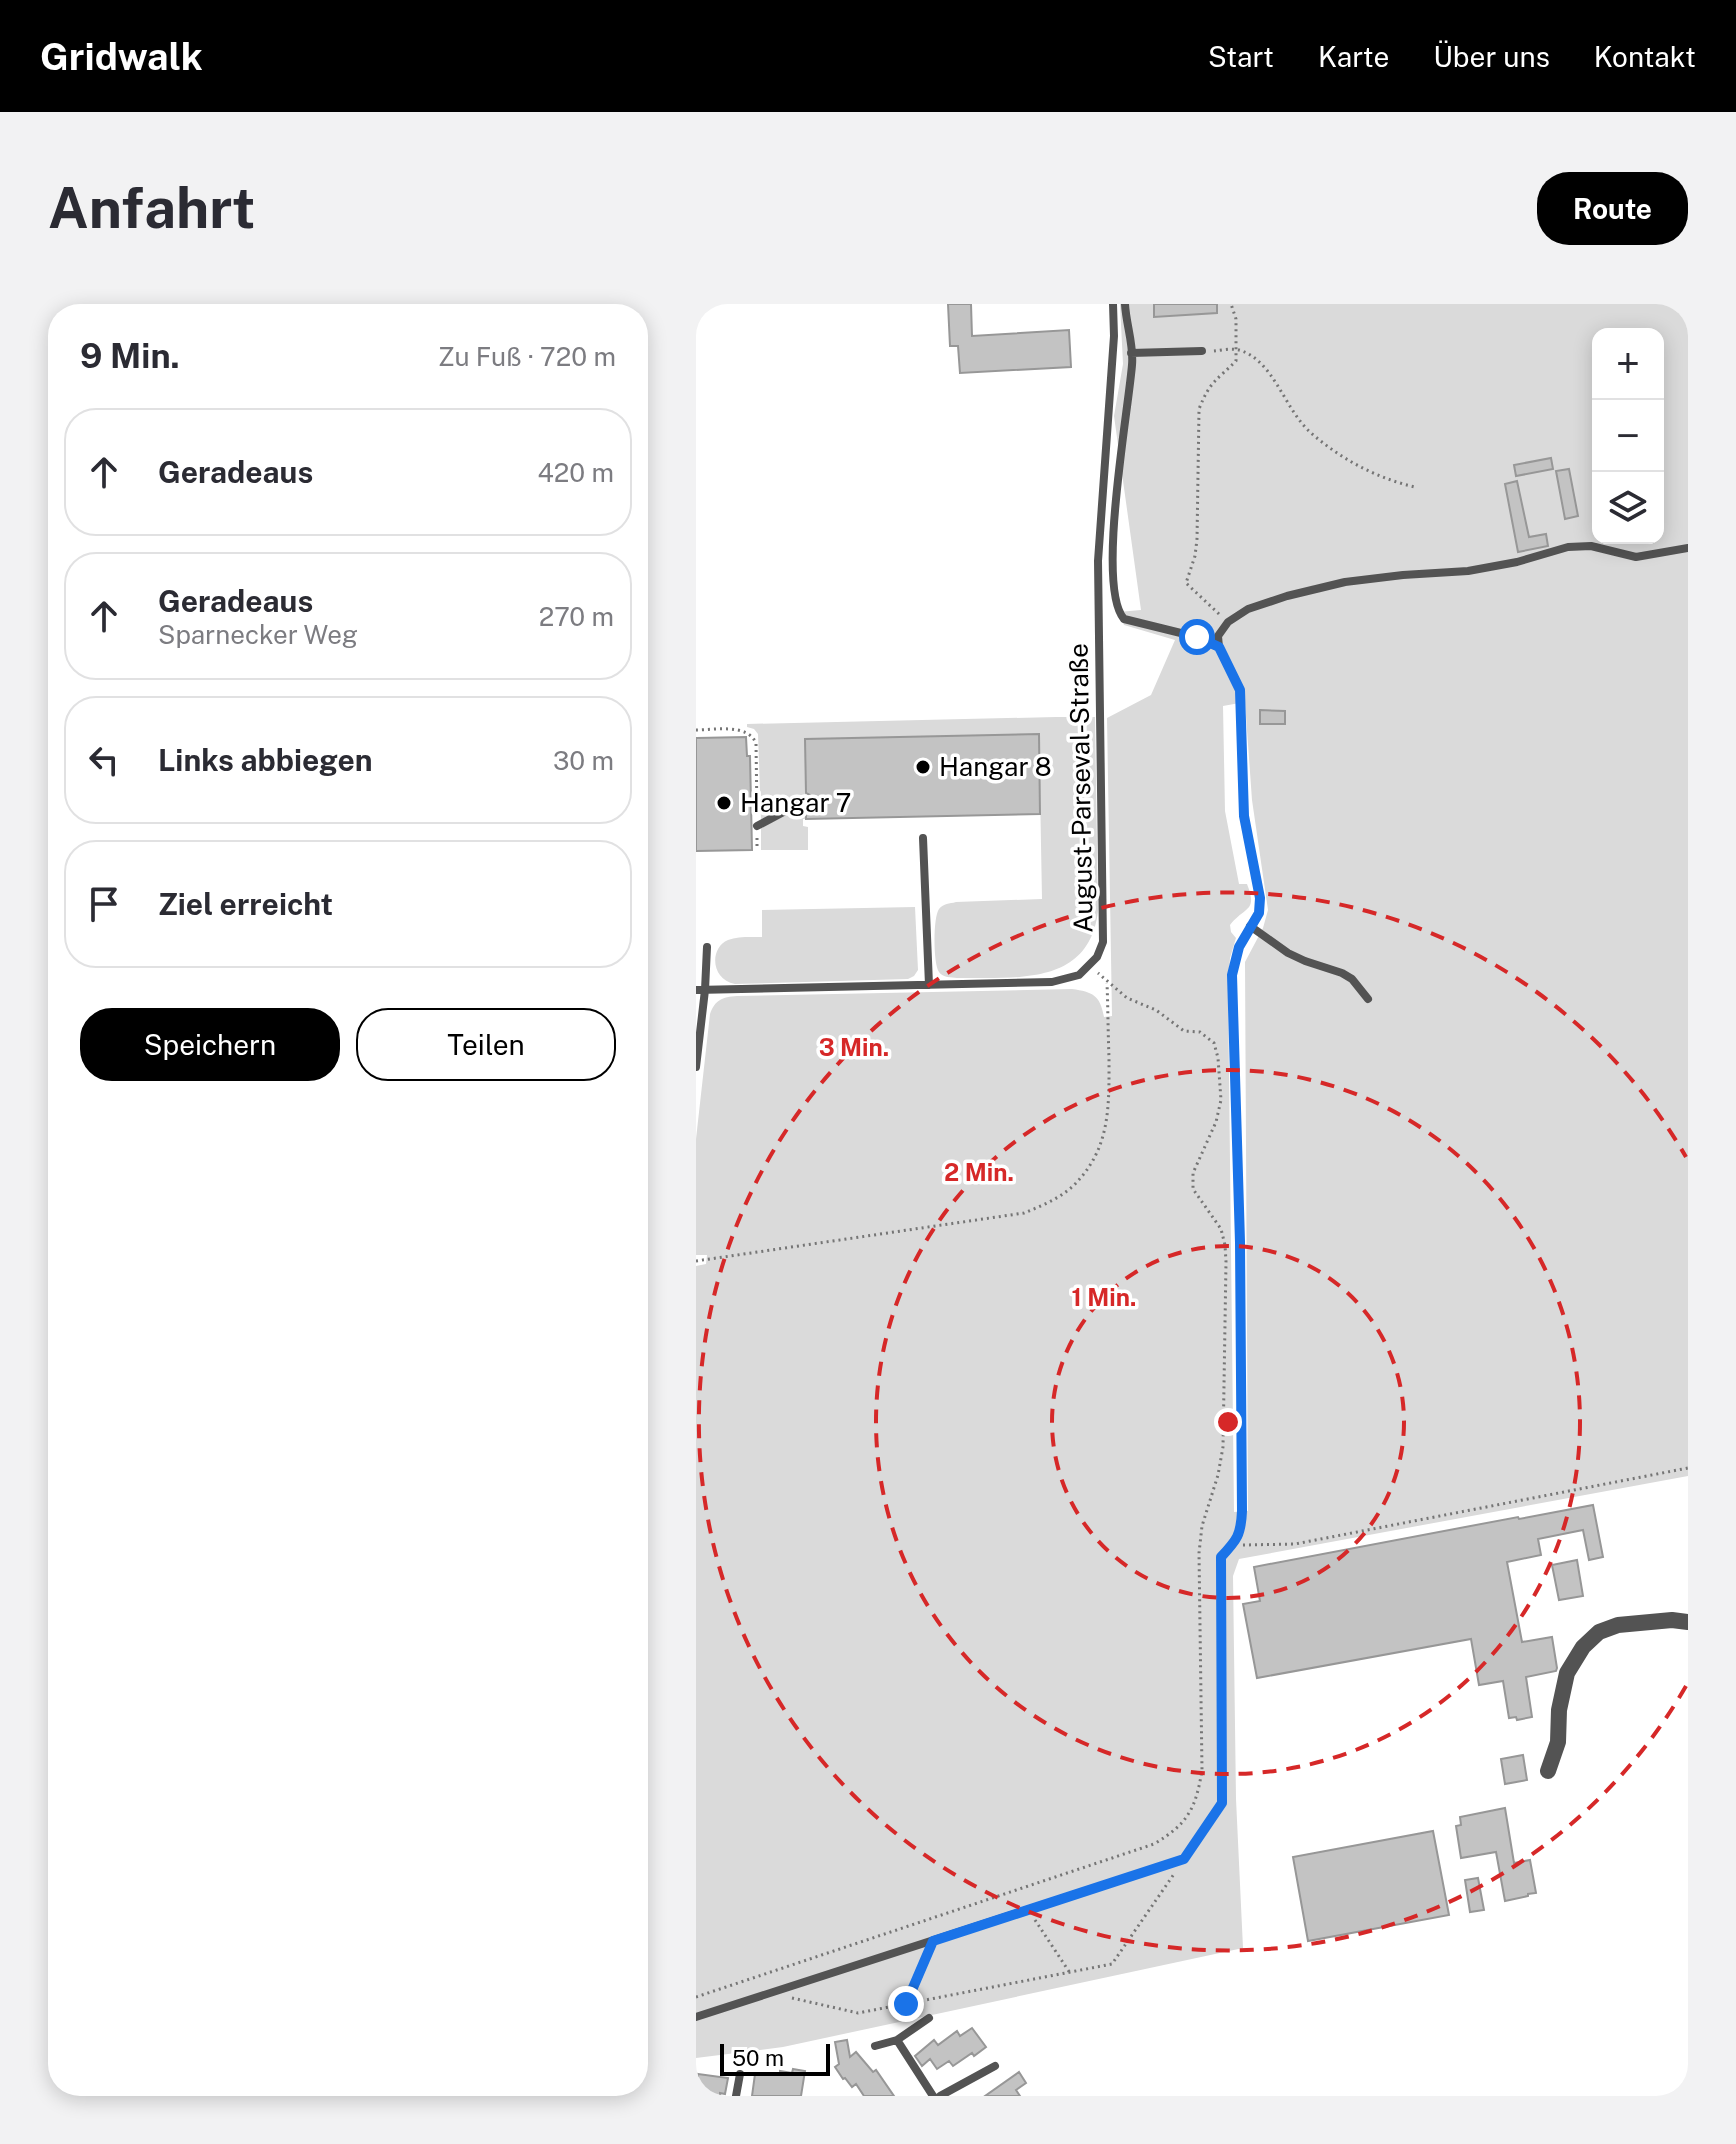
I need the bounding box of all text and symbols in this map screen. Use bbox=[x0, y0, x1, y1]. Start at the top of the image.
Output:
text: Gridwalk bbox=[40, 34, 203, 79]
text: Start bbox=[1208, 40, 1274, 73]
text: Karte bbox=[1318, 40, 1389, 73]
text: Über uns bbox=[1433, 40, 1550, 73]
text: Kontakt bbox=[1594, 40, 1696, 73]
button: Route bbox=[1537, 172, 1688, 245]
text: Anfahrt bbox=[48, 175, 255, 241]
map controls bbox=[1592, 328, 1664, 544]
button: + bbox=[1592, 328, 1664, 400]
text: 9 Min. bbox=[80, 336, 180, 376]
text: Zu Fuß · 720 m bbox=[438, 341, 616, 372]
button: − bbox=[1592, 400, 1664, 472]
icon: ahead bbox=[82, 450, 126, 494]
text: Geradeaus bbox=[158, 454, 313, 490]
text: 420 m bbox=[537, 457, 614, 488]
button: layers bbox=[1592, 472, 1664, 544]
text: Geradeaus bbox=[158, 583, 313, 619]
icon: ahead bbox=[82, 594, 126, 638]
text: 270 m bbox=[539, 601, 614, 632]
text: Sparnecker Weg bbox=[158, 619, 358, 650]
route start bbox=[1179, 619, 1215, 655]
street label: August-Parseval-Straße bbox=[1062, 643, 1099, 933]
icon: left bbox=[82, 738, 126, 782]
text: Links abbiegen bbox=[158, 742, 373, 778]
text: 30 m bbox=[553, 745, 614, 776]
place label: Hangar 8 bbox=[939, 751, 1052, 782]
marker: Hangar 8 bbox=[914, 758, 932, 776]
place label: Hangar 7 bbox=[740, 787, 851, 818]
marker: Hangar 7 bbox=[715, 794, 733, 812]
icon: arrive bbox=[82, 882, 126, 926]
text: Ziel erreicht bbox=[158, 886, 333, 922]
button: Speichern bbox=[80, 1008, 340, 1081]
button: Teilen bbox=[356, 1008, 616, 1081]
text: 3 Min. bbox=[819, 1033, 889, 1061]
text: 2 Min. bbox=[944, 1158, 1014, 1186]
text: 1 Min. bbox=[1072, 1283, 1136, 1311]
centre of rings bbox=[1214, 1408, 1242, 1436]
route end bbox=[888, 1986, 924, 2022]
scale bar bbox=[720, 2040, 830, 2076]
text: 50 m bbox=[732, 2045, 784, 2071]

